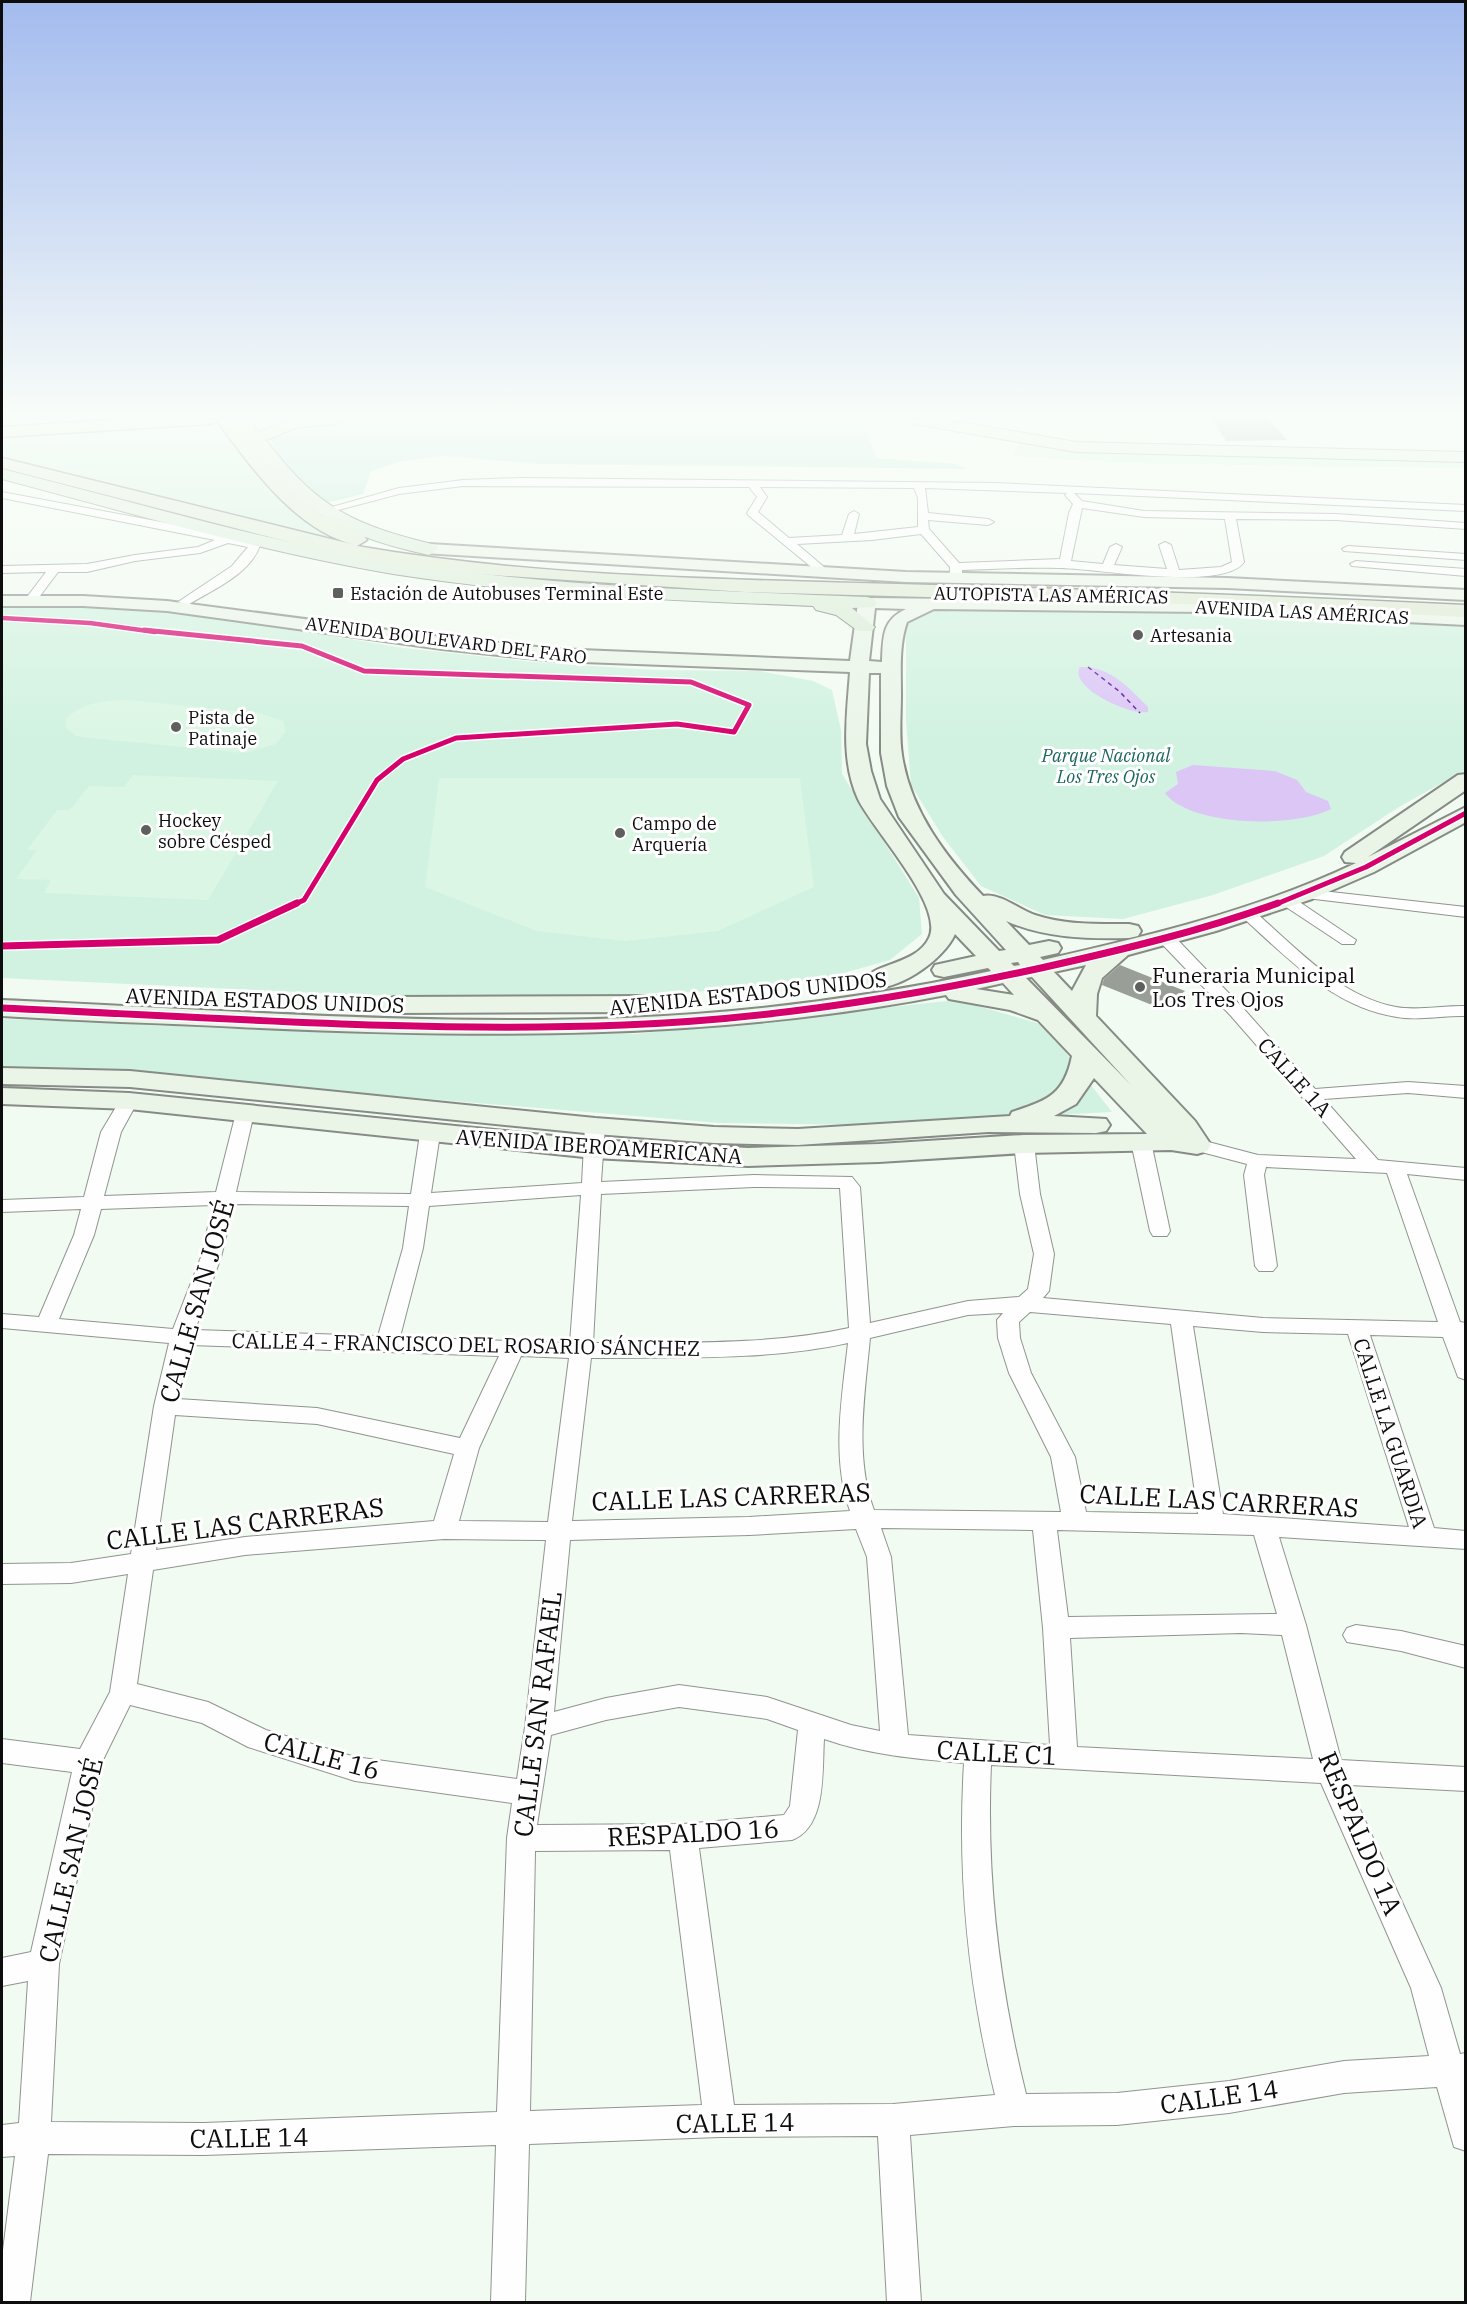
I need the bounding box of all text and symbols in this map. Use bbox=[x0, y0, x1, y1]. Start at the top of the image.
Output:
street label: AUTOPISTA LAS AMÉRICAS bbox=[933, 581, 1169, 609]
place label: Estación de Autobuses Terminal Este bbox=[350, 582, 663, 605]
marker: Estación de Autobuses Terminal Este bbox=[331, 586, 345, 600]
street label: AVENIDA LAS AMÉRICAS bbox=[1194, 595, 1410, 629]
street label: AVENIDA BOULEVARD DEL FARO bbox=[304, 611, 588, 669]
place label: Artesania bbox=[1150, 624, 1232, 647]
marker: Artesania bbox=[1131, 628, 1145, 642]
place label: Pista de Patinaje bbox=[188, 706, 257, 750]
marker: Pista de Patinaje bbox=[169, 720, 183, 734]
park label: Parque Nacional Los Tres Ojos bbox=[1041, 744, 1171, 788]
place label: Hockey sobre Césped bbox=[158, 809, 271, 853]
place label: Campo de Arquería bbox=[632, 812, 717, 856]
marker: Hockey sobre Césped bbox=[139, 823, 153, 837]
marker: Campo de Arquería bbox=[613, 826, 627, 840]
place label: Funeraria Municipal Los Tres Ojos bbox=[1152, 961, 1355, 1013]
street label: AVENIDA ESTADOS UNIDOS bbox=[608, 964, 888, 1022]
marker: Funeraria Municipal Los Tres Ojos bbox=[1133, 980, 1147, 994]
street label: AVENIDA ESTADOS UNIDOS bbox=[125, 981, 405, 1019]
street label: CALLE 1A bbox=[1252, 1031, 1339, 1123]
street label: AVENIDA IBEROAMERICANA bbox=[455, 1122, 744, 1170]
street label: CALLE SAN JOSÉ bbox=[151, 1196, 241, 1406]
street label: CALLE 4 - FRANCISCO DEL ROSARIO SÁNCHEZ bbox=[231, 1326, 701, 1362]
street label: CALLE LA GUARDIA bbox=[1347, 1335, 1435, 1532]
street label: CALLE LAS CARRERAS bbox=[591, 1474, 871, 1518]
street label: CALLE LAS CARRERAS bbox=[1079, 1476, 1359, 1524]
street label: CALLE LAS CARRERAS bbox=[104, 1489, 386, 1557]
street label: CALLE SAN RAFAEL bbox=[505, 1589, 569, 1839]
street label: CALLE 16 bbox=[260, 1723, 384, 1787]
street label: CALLE C1 bbox=[936, 1732, 1058, 1772]
street label: RESPALDO 1A bbox=[1311, 1746, 1411, 1920]
street label: CALLE SAN JOSÉ bbox=[30, 1754, 110, 1966]
street label: RESPALDO 16 bbox=[606, 1811, 780, 1853]
street label: CALLE 14 bbox=[1158, 2071, 1280, 2121]
street label: CALLE 14 bbox=[675, 2104, 795, 2140]
street label: CALLE 14 bbox=[189, 2119, 309, 2155]

